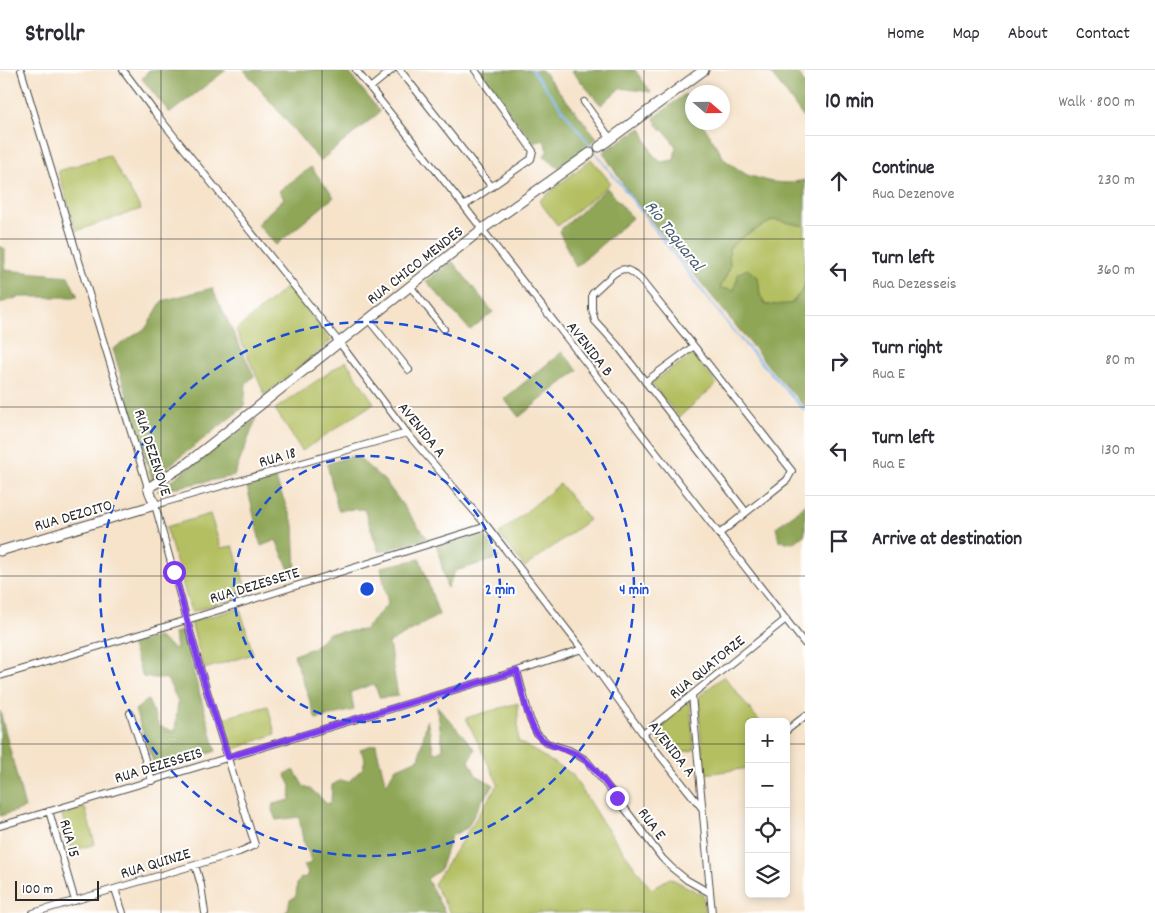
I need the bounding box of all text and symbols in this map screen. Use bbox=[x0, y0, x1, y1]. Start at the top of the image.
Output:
text: Strollr bbox=[25, 18, 84, 52]
text: Home bbox=[887, 22, 924, 47]
text: Map bbox=[952, 22, 980, 47]
text: About bbox=[1008, 22, 1048, 47]
text: Contact bbox=[1076, 22, 1130, 47]
north arrow bbox=[685, 85, 730, 130]
text: 10 min bbox=[825, 88, 874, 118]
text: Walk · 800 m bbox=[1058, 91, 1135, 114]
text: Continue bbox=[872, 156, 934, 183]
icon: ahead bbox=[825, 167, 853, 195]
text: 230 m bbox=[1098, 169, 1135, 192]
text: Rua Dezenove bbox=[872, 183, 955, 206]
water label: Rio Taquaral bbox=[637, 196, 710, 278]
street label: RUA CHICO MENDES bbox=[362, 221, 469, 311]
text: Turn left bbox=[872, 246, 935, 273]
icon: left bbox=[825, 257, 853, 285]
text: 360 m bbox=[1097, 259, 1135, 282]
text: Rua Dezesseis bbox=[872, 273, 956, 296]
street label: AVENIDA B bbox=[560, 317, 618, 382]
text: Turn right bbox=[872, 336, 943, 363]
icon: right bbox=[825, 347, 853, 375]
text: 80 m bbox=[1105, 349, 1135, 372]
text: Rua E bbox=[872, 363, 905, 386]
street label: AVENIDA A bbox=[391, 398, 451, 464]
street label: RUA DEZENOVE bbox=[127, 407, 177, 500]
text: Turn left bbox=[872, 426, 935, 453]
icon: left bbox=[825, 437, 853, 465]
text: 130 m bbox=[1101, 439, 1135, 462]
street label: RUA 18 bbox=[256, 442, 299, 475]
text: Rua E bbox=[872, 453, 905, 476]
street label: RUA DEZOITO bbox=[32, 494, 115, 539]
icon: arrive bbox=[825, 527, 853, 555]
text: Arrive at destination bbox=[872, 527, 1022, 554]
route start bbox=[163, 561, 186, 584]
street label: RUA DEZESSETE bbox=[207, 562, 303, 611]
centre of rings bbox=[358, 580, 376, 598]
text: 2 min bbox=[485, 580, 515, 602]
text: 4 min bbox=[619, 580, 649, 602]
street label: RUA QUATORZE bbox=[665, 630, 751, 706]
street label: AVENIDA A bbox=[642, 716, 701, 783]
map controls bbox=[745, 718, 790, 898]
button: + bbox=[745, 718, 790, 763]
street label: RUA DEZESSEIS bbox=[112, 742, 206, 791]
button: − bbox=[745, 763, 790, 808]
route end bbox=[606, 787, 629, 810]
street label: RUA E bbox=[631, 804, 671, 846]
button: locate bbox=[745, 808, 790, 853]
street label: RUA 15 bbox=[52, 817, 85, 861]
street label: RUA QUINZE bbox=[118, 843, 194, 886]
button: layers bbox=[745, 853, 790, 898]
scale bar bbox=[15, 878, 99, 901]
text: 100 m bbox=[22, 880, 53, 900]

